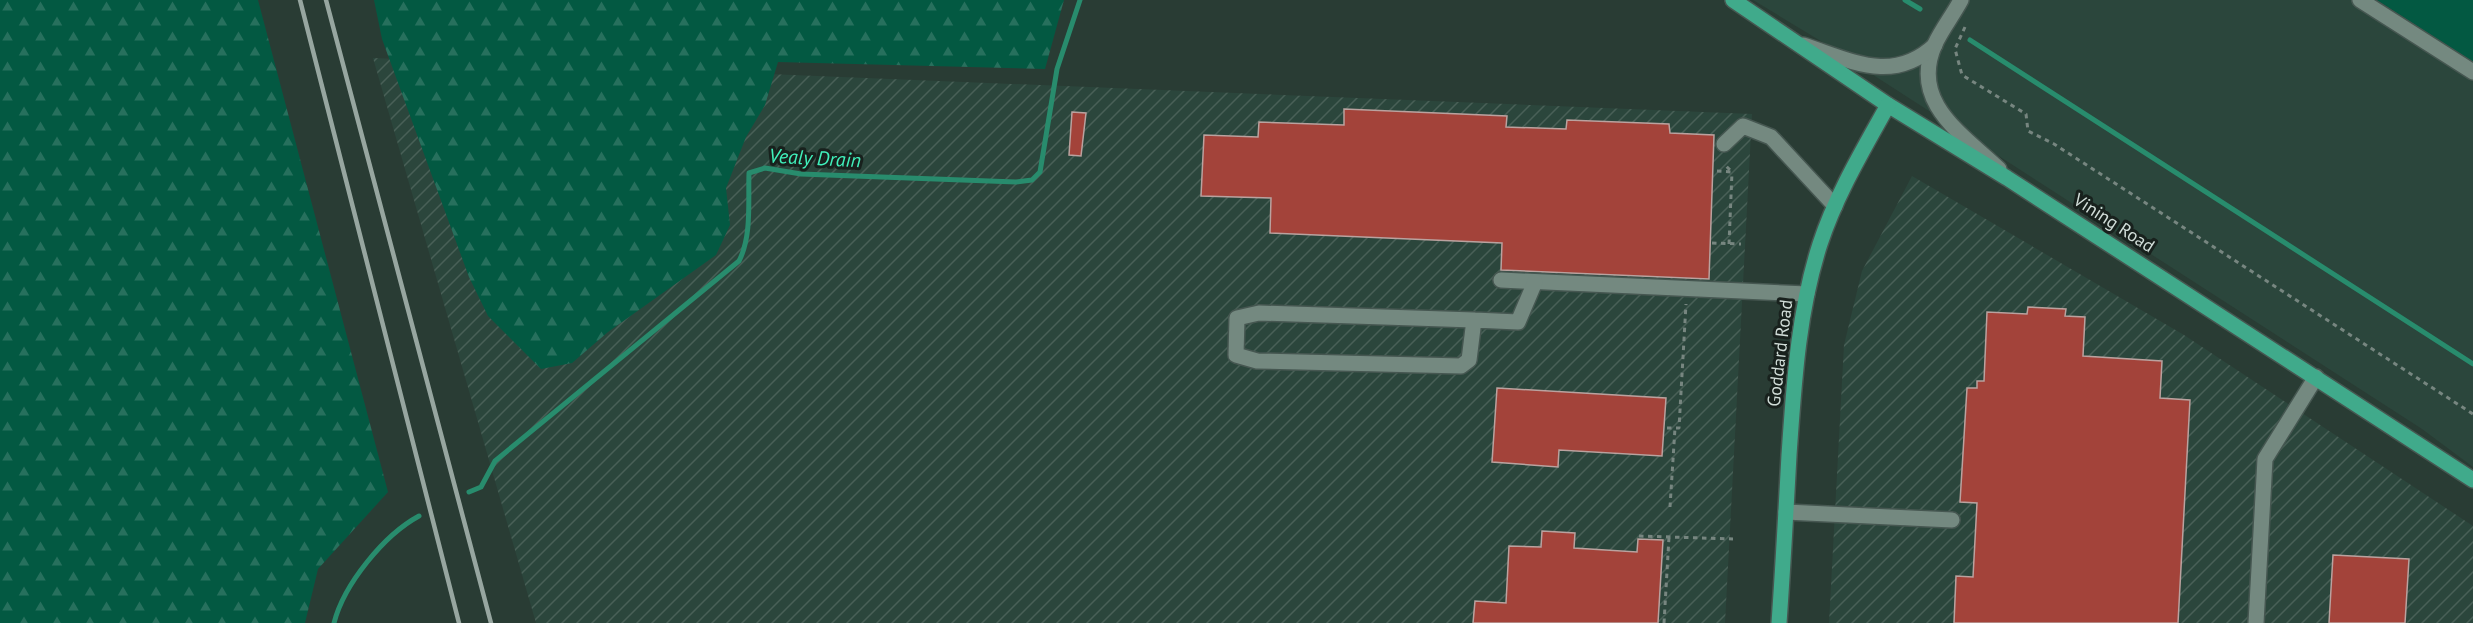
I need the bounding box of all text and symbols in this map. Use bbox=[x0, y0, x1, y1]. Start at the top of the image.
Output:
water label: Vealy Drain bbox=[768, 143, 862, 173]
street label: Vining Road bbox=[2069, 187, 2159, 257]
street label: Goddard Road bbox=[1762, 298, 1797, 408]

